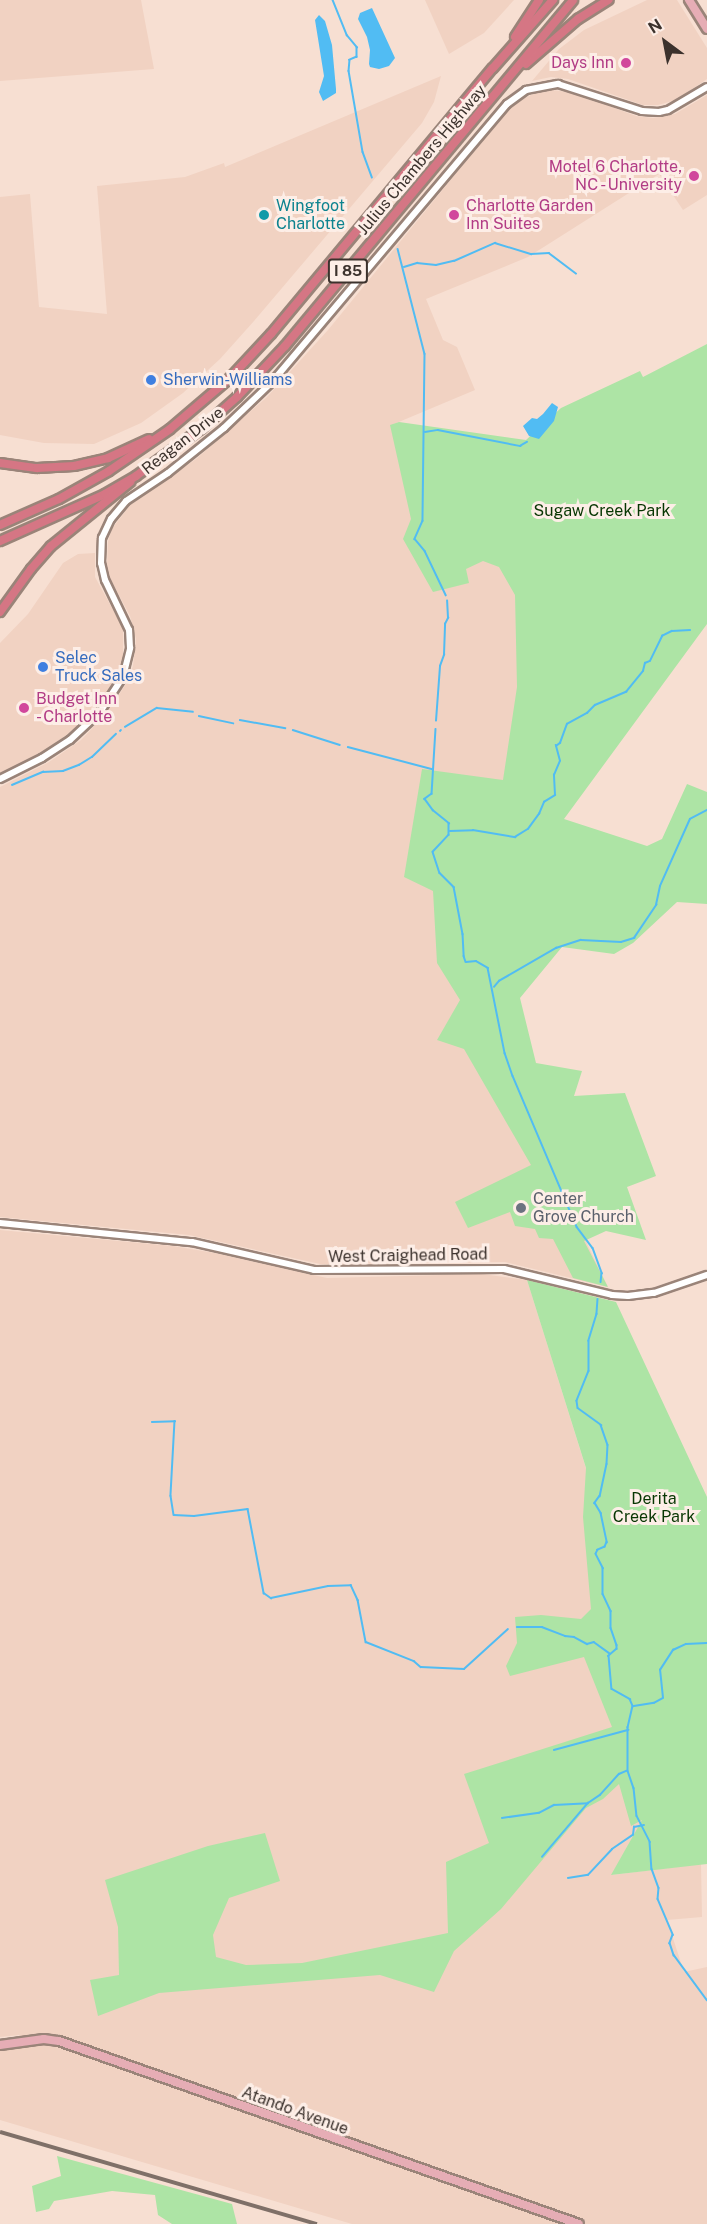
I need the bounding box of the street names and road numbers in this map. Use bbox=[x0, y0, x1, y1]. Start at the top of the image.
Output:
street label: Julius Chambers Highway bbox=[354, 81, 490, 239]
road number: I 85 bbox=[327, 259, 369, 283]
street label: Reagan Drive bbox=[138, 403, 228, 479]
street label: West Craighead Road bbox=[328, 1245, 488, 1267]
street label: Atando Avenue bbox=[239, 2083, 351, 2139]

